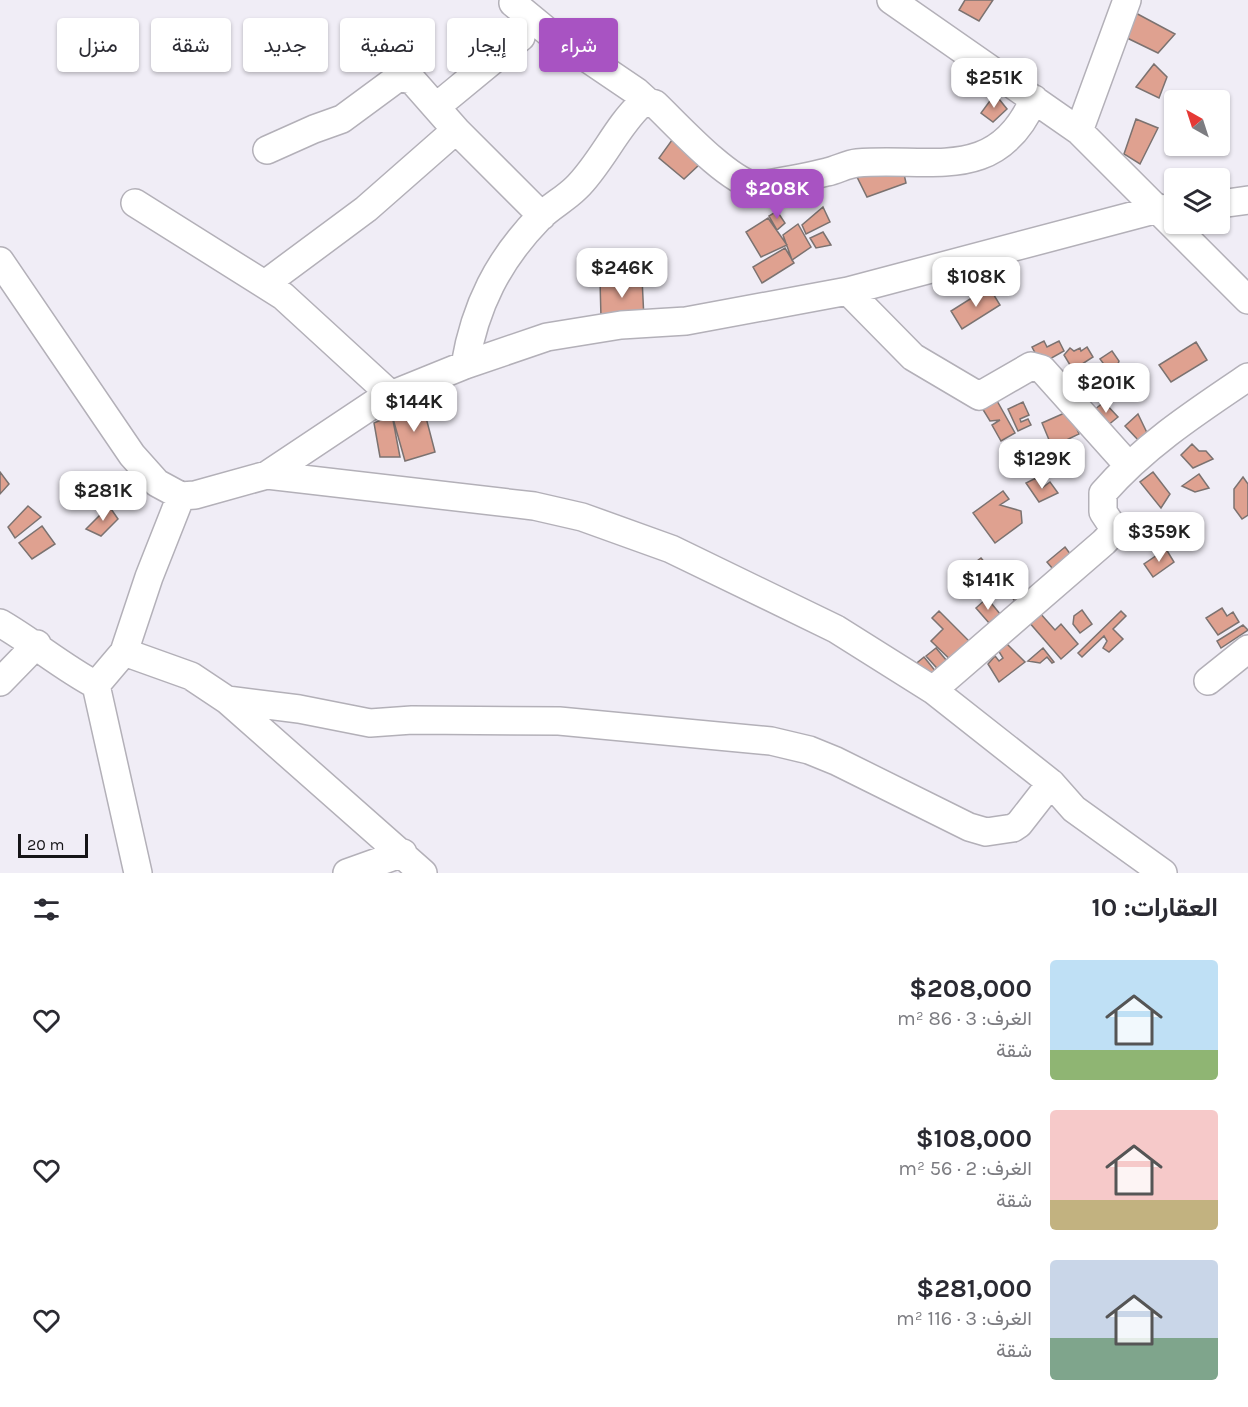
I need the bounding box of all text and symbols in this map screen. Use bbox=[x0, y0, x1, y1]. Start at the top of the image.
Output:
chip: منزل bbox=[57, 18, 139, 72]
chip: شقة bbox=[151, 18, 231, 72]
chip: جديد bbox=[243, 18, 328, 72]
chip: تصفية bbox=[340, 18, 435, 72]
chip: إيجار bbox=[447, 18, 527, 72]
chip: شراء bbox=[539, 18, 618, 72]
pin: $251K bbox=[952, 58, 1036, 109]
text: $251K bbox=[965, 66, 1023, 89]
north arrow bbox=[1164, 90, 1230, 156]
map controls bbox=[1164, 90, 1230, 234]
button: layers bbox=[1164, 168, 1230, 234]
pin: $208K bbox=[735, 169, 819, 220]
text: $208K bbox=[745, 177, 809, 200]
pin: $246K bbox=[580, 248, 664, 299]
text: $246K bbox=[591, 256, 654, 279]
pin: $108K bbox=[934, 257, 1018, 308]
text: $108K bbox=[946, 265, 1006, 288]
pin: $201K bbox=[1064, 363, 1148, 414]
text: $201K bbox=[1077, 371, 1135, 394]
pin: $144K bbox=[372, 382, 456, 433]
text: $144K bbox=[385, 390, 443, 413]
pin: $129K bbox=[1000, 439, 1084, 490]
text: $129K bbox=[1013, 447, 1071, 470]
pin: $281K bbox=[61, 471, 145, 522]
text: $281K bbox=[73, 479, 133, 502]
pin: $359K bbox=[1117, 512, 1201, 563]
text: $359K bbox=[1127, 520, 1191, 543]
pin: $141K bbox=[946, 560, 1030, 611]
text: $141K bbox=[961, 568, 1015, 591]
scale bar bbox=[18, 831, 88, 858]
text: 20 m bbox=[27, 835, 65, 854]
text: العقارات: 10 bbox=[1092, 892, 1218, 923]
icon: filters bbox=[30, 893, 63, 926]
text: $208,000 bbox=[909, 973, 1032, 1004]
icon: home bbox=[1098, 984, 1170, 1056]
icon: heart bbox=[30, 1004, 63, 1037]
text: الغرف: 3 · 86 m² bbox=[897, 1007, 1032, 1030]
text: شقة bbox=[996, 1039, 1032, 1062]
text: $108,000 bbox=[916, 1123, 1032, 1154]
icon: home bbox=[1098, 1134, 1170, 1206]
icon: heart bbox=[30, 1154, 63, 1187]
text: الغرف: 2 · 56 m² bbox=[898, 1157, 1032, 1180]
text: شقة bbox=[996, 1189, 1032, 1212]
text: $281,000 bbox=[916, 1273, 1032, 1304]
icon: home bbox=[1098, 1284, 1170, 1356]
icon: heart bbox=[30, 1304, 63, 1337]
text: الغرف: 3 · 116 m² bbox=[896, 1307, 1032, 1330]
text: شقة bbox=[996, 1339, 1032, 1362]

